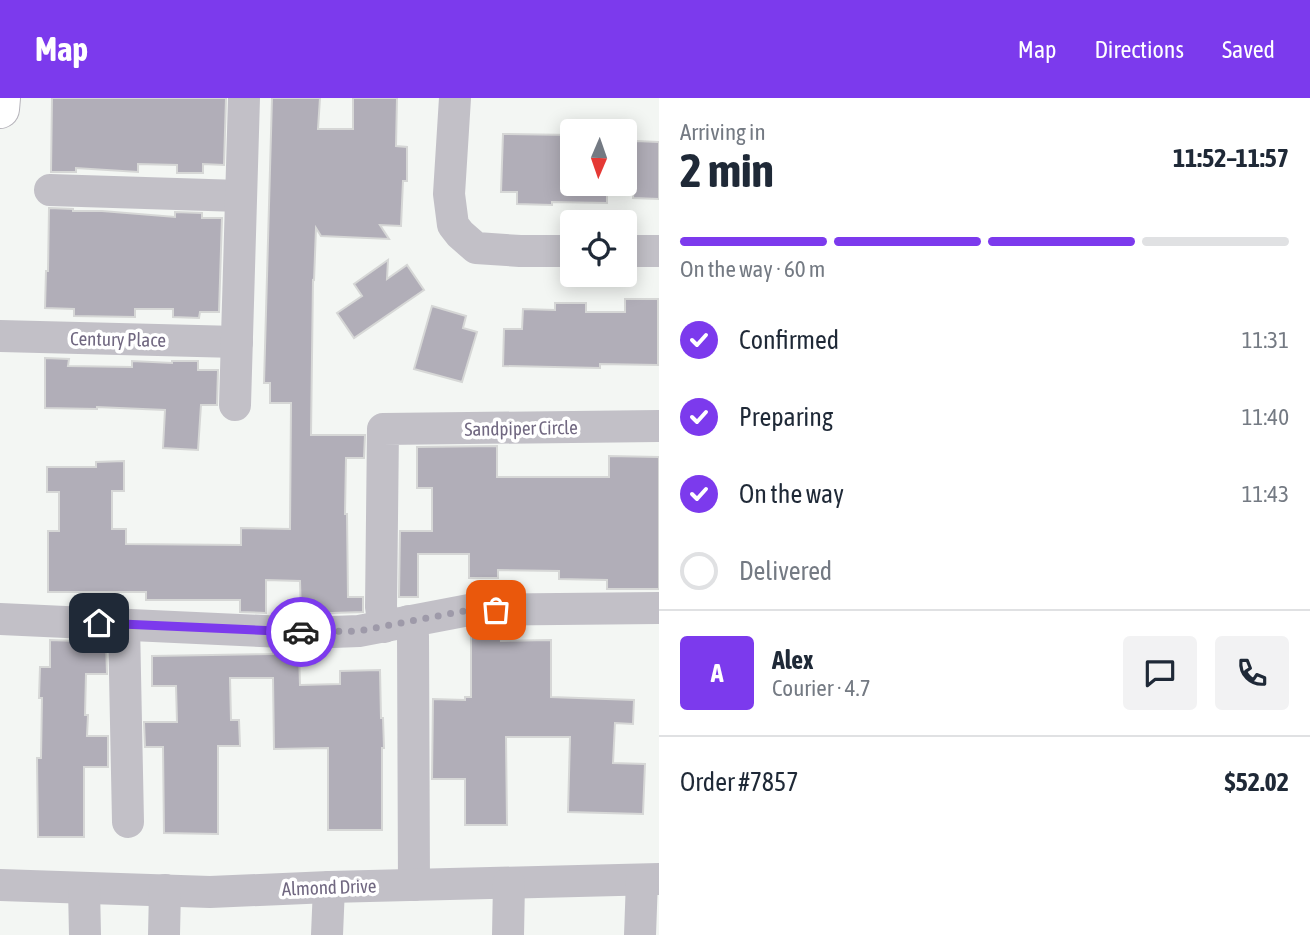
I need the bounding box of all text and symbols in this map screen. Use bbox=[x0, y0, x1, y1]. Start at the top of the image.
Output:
text: Map bbox=[35, 30, 88, 68]
text: Map bbox=[1018, 36, 1056, 63]
text: Directions bbox=[1094, 36, 1184, 63]
text: Saved bbox=[1222, 36, 1275, 63]
north arrow bbox=[560, 119, 637, 196]
map controls bbox=[560, 119, 637, 287]
text: Arriving in bbox=[680, 119, 766, 145]
text: 11:52–11:57 bbox=[1173, 143, 1289, 173]
text: 2 min bbox=[680, 144, 774, 197]
button: locate bbox=[560, 210, 637, 287]
text: On the way · 60 m bbox=[680, 256, 825, 282]
icon: check bbox=[680, 321, 718, 359]
text: Confirmed bbox=[739, 325, 839, 355]
street label: Century Place bbox=[70, 327, 166, 351]
text: 11:31 bbox=[1242, 327, 1289, 353]
icon: check bbox=[680, 398, 718, 436]
text: Preparing bbox=[739, 402, 833, 432]
text: 11:40 bbox=[1242, 404, 1289, 430]
street label: Sandpiper Circle bbox=[464, 416, 578, 440]
icon: check bbox=[680, 475, 718, 513]
text: On the way bbox=[739, 479, 844, 509]
text: 11:43 bbox=[1242, 481, 1289, 507]
text: Delivered bbox=[739, 556, 832, 586]
pin bbox=[466, 580, 526, 640]
icon: bag bbox=[477, 591, 515, 629]
pin bbox=[69, 593, 129, 653]
courier bbox=[266, 597, 336, 667]
icon: home bbox=[80, 604, 118, 642]
icon: car bbox=[282, 613, 320, 651]
button: chat bbox=[1123, 636, 1197, 710]
button: phone bbox=[1215, 636, 1289, 710]
text: Alex bbox=[772, 645, 813, 675]
text: A bbox=[711, 658, 723, 688]
text: Courier · 4.7 bbox=[772, 675, 871, 701]
text: Order #7857 bbox=[680, 767, 799, 797]
text: $52.02 bbox=[1225, 767, 1289, 797]
street label: Almond Drive bbox=[281, 874, 377, 900]

